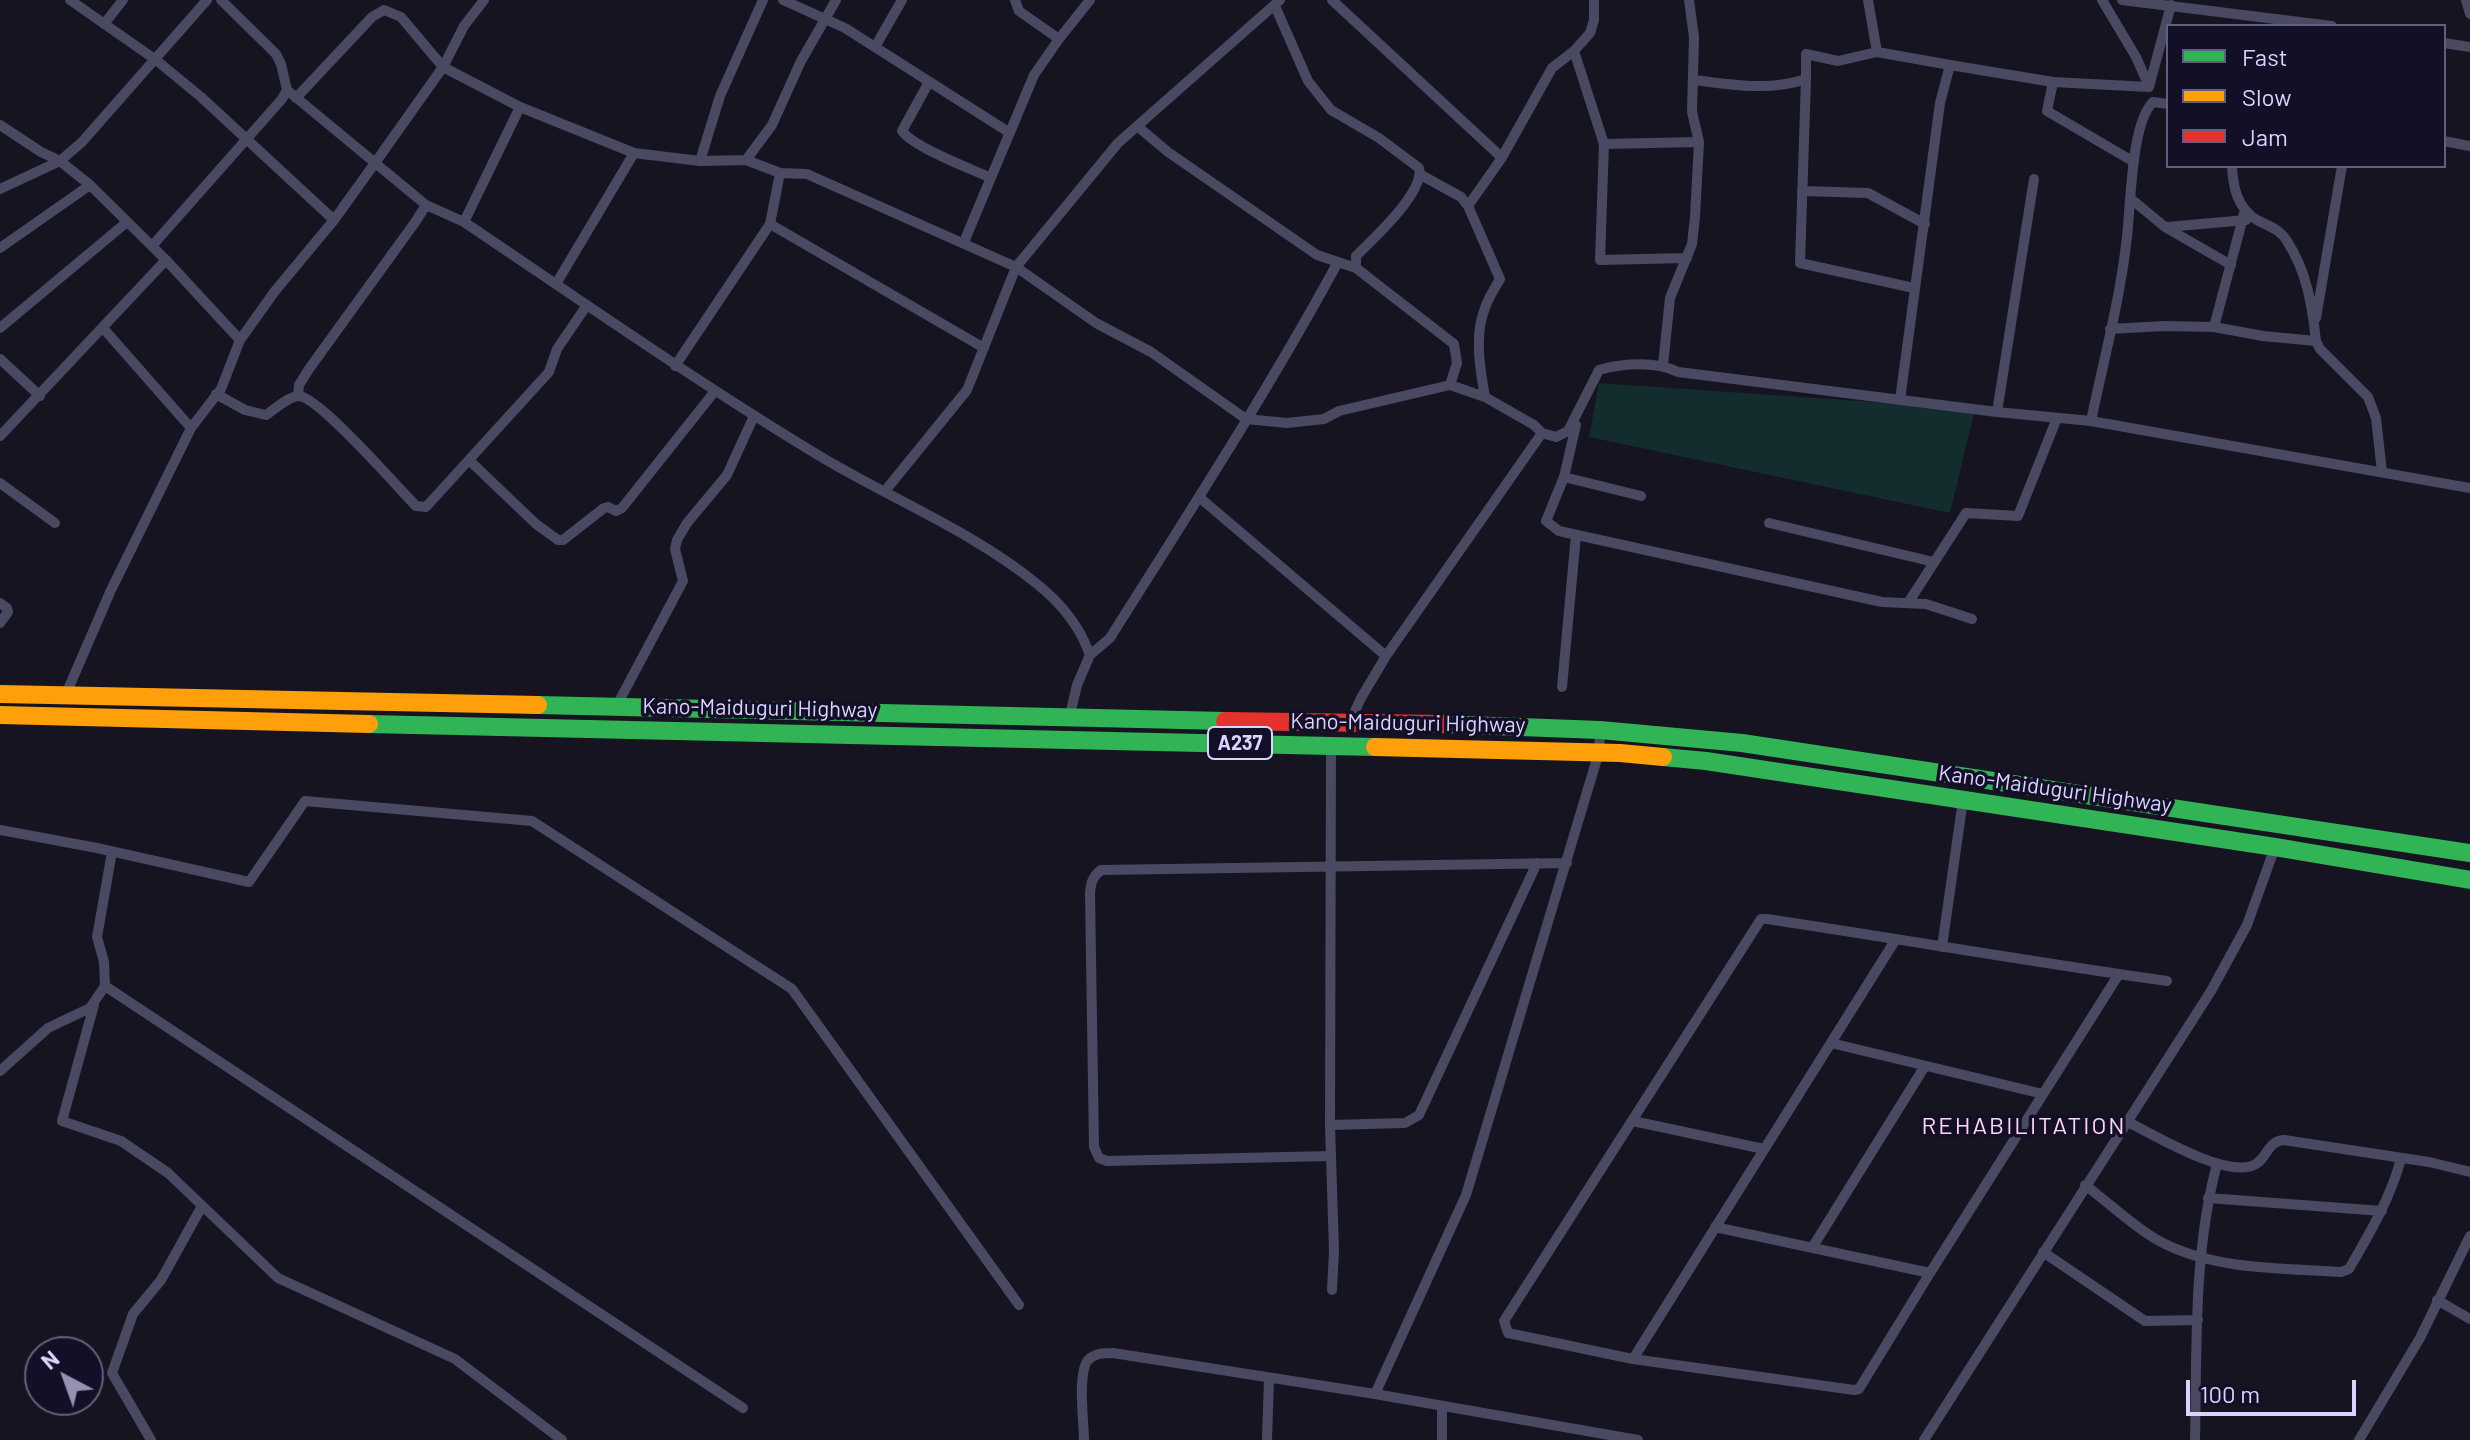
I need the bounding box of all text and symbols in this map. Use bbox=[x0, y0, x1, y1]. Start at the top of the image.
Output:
legend bbox=[2166, 24, 2446, 168]
text: Fast bbox=[2242, 42, 2287, 71]
text: Slow bbox=[2242, 82, 2291, 111]
text: Jam bbox=[2242, 122, 2288, 151]
street label: Kano-Maiduguri Highway bbox=[642, 693, 878, 723]
street label: Kano-Maiduguri Highway bbox=[1290, 708, 1526, 738]
road number: A237 bbox=[1208, 727, 1272, 759]
street label: Kano-Maiduguri Highway bbox=[1937, 760, 2173, 818]
district label: REHABILITATION bbox=[1921, 1112, 2127, 1140]
north arrow bbox=[24, 1336, 104, 1416]
text: N bbox=[36, 1345, 64, 1374]
scale bar bbox=[2190, 1364, 2360, 1414]
text: 100 m bbox=[2200, 1379, 2260, 1408]

